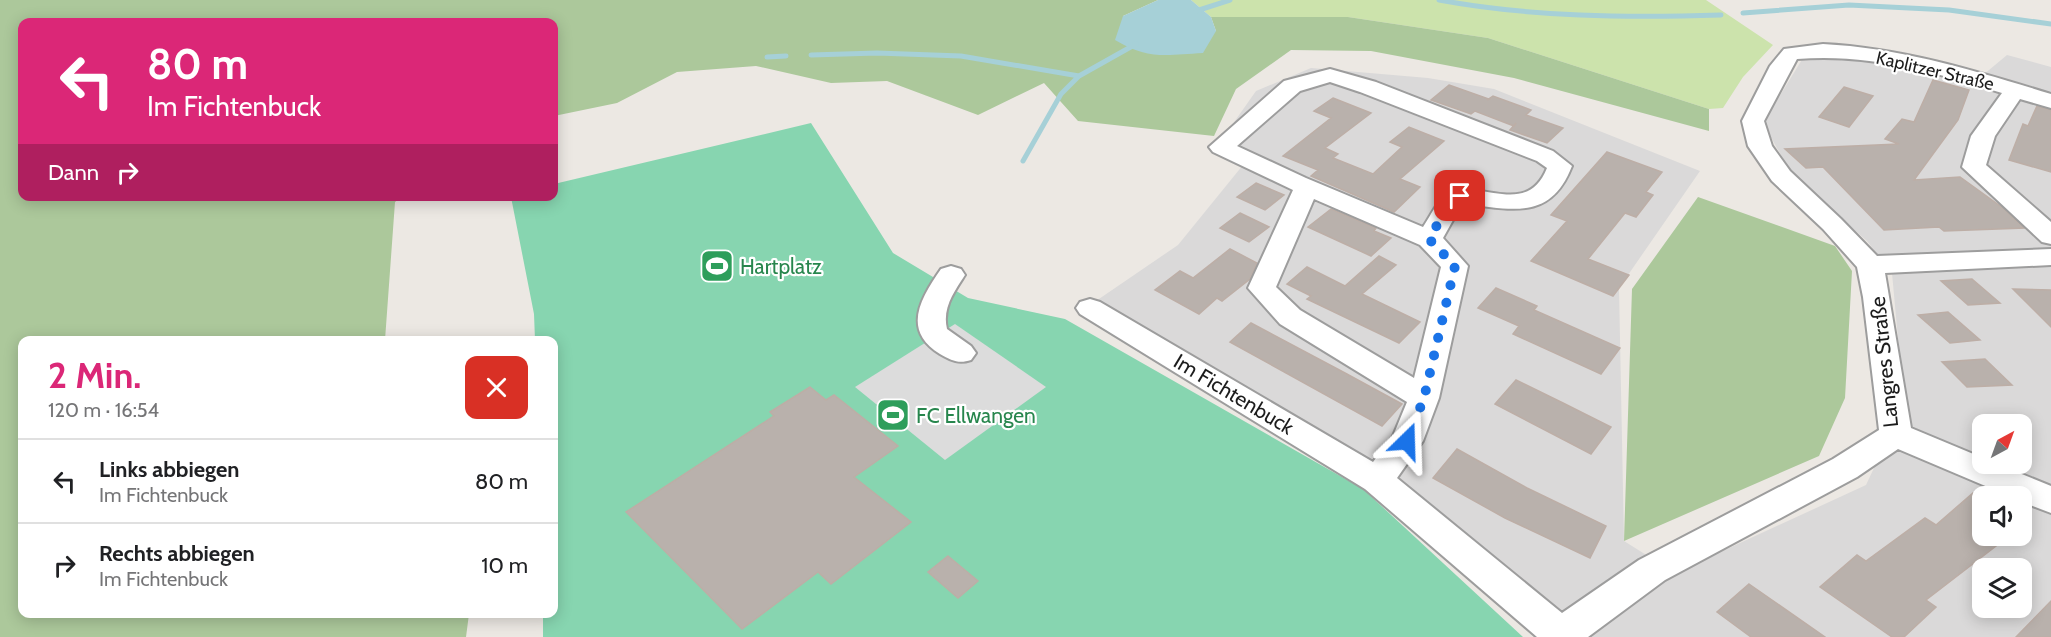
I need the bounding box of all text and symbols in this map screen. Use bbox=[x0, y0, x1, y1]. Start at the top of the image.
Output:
text: 80 m bbox=[147, 38, 248, 90]
icon: left bbox=[48, 42, 126, 120]
street label: Kaplitzer Straße bbox=[1874, 47, 1996, 95]
text: Im Fichtenbuck bbox=[147, 90, 321, 123]
icon: right bbox=[111, 156, 144, 189]
text: Dann bbox=[48, 159, 99, 186]
pin bbox=[1434, 170, 1485, 221]
icon: arrive bbox=[1443, 179, 1476, 212]
sports icon: Hartplatz bbox=[699, 248, 735, 284]
place label: Hartplatz bbox=[740, 254, 822, 279]
street label: Langres Straße bbox=[1865, 295, 1903, 429]
street label: Im Fichtenbuck bbox=[1170, 348, 1299, 440]
text: 2 Min. bbox=[48, 353, 141, 397]
button: close bbox=[465, 356, 528, 419]
sports icon: FC Ellwangen bbox=[875, 397, 911, 433]
text: 120 m · 16:54 bbox=[48, 398, 159, 422]
place label: FC Ellwangen bbox=[916, 403, 1036, 428]
position arrow bbox=[1375, 409, 1439, 473]
north arrow bbox=[1972, 414, 2032, 474]
map controls bbox=[1972, 414, 2032, 618]
text: Links abbiegen bbox=[99, 456, 239, 483]
icon: left bbox=[48, 465, 81, 498]
text: 80 m bbox=[475, 468, 528, 495]
text: Im Fichtenbuck bbox=[99, 483, 228, 507]
button: sound bbox=[1972, 486, 2032, 546]
text: Rechts abbiegen bbox=[99, 540, 255, 567]
icon: right bbox=[48, 549, 81, 582]
text: 10 m bbox=[481, 552, 528, 579]
button: layers bbox=[1972, 558, 2032, 618]
text: Im Fichtenbuck bbox=[99, 567, 228, 591]

